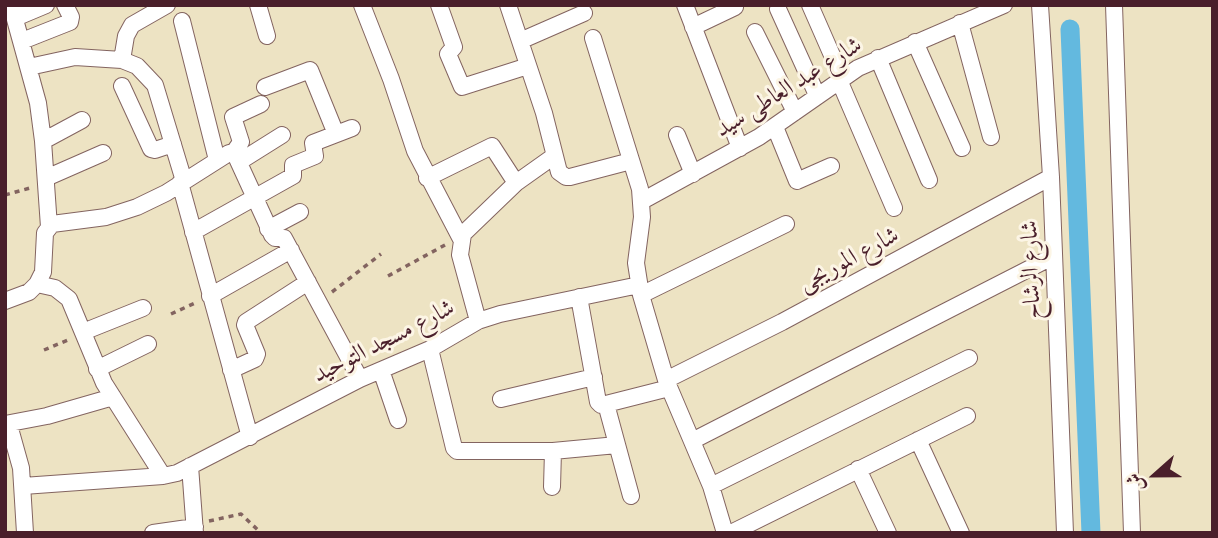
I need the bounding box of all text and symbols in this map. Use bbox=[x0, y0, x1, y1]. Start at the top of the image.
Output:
street label: شارع عبد العاطى سيد bbox=[710, 31, 868, 145]
street label: شارع الرشاح bbox=[1016, 220, 1048, 320]
street label: شارع الموريجى bbox=[794, 221, 904, 299]
street label: شارع مسجد التوحيد bbox=[308, 294, 460, 390]
north arrow bbox=[1120, 440, 1190, 510]
text: ش bbox=[1121, 470, 1149, 496]

